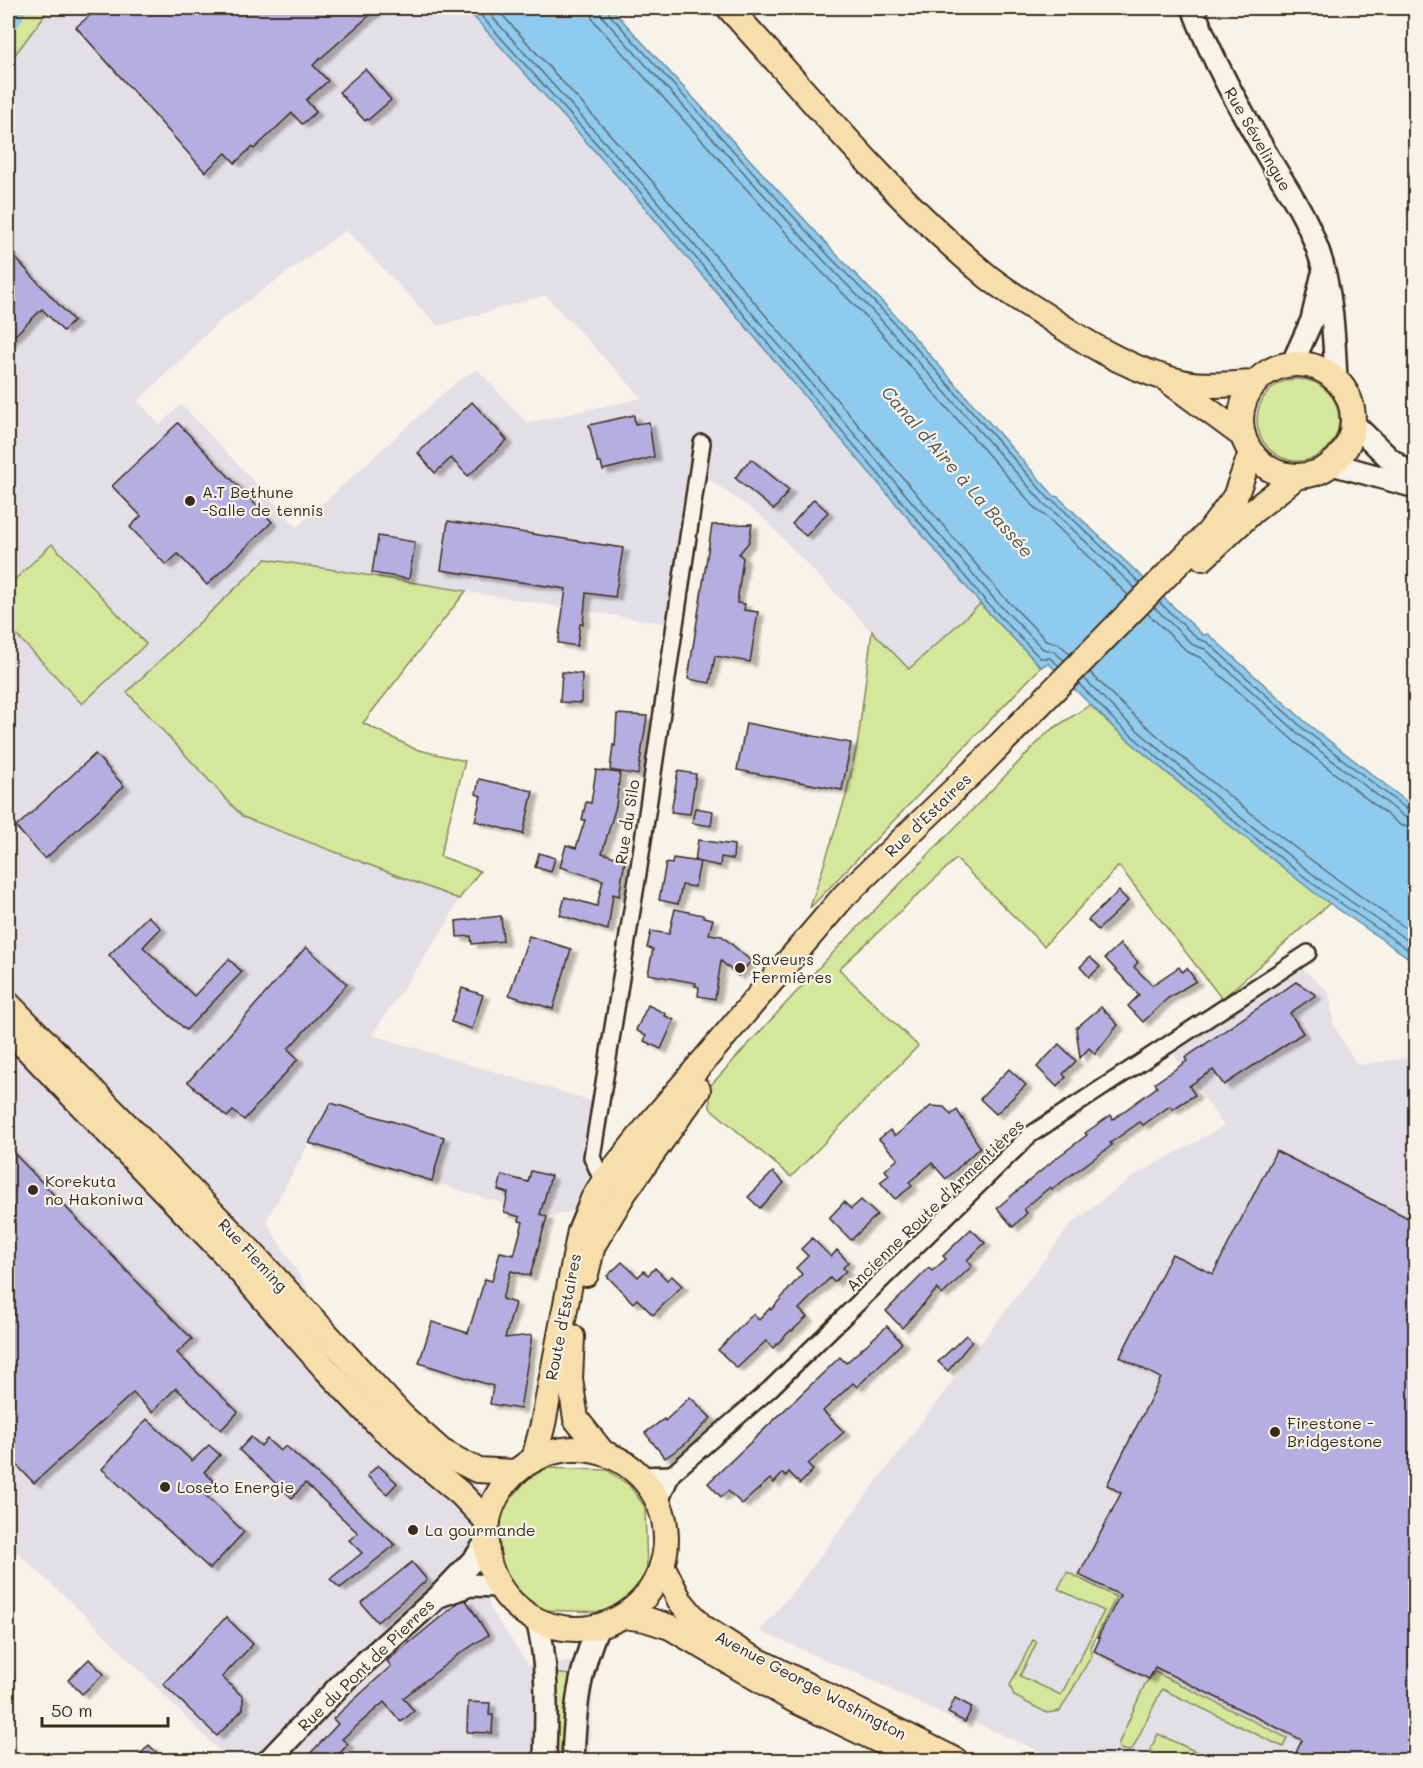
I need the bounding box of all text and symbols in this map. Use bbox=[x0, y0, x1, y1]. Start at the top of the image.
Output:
street label: Rue Sévelingue bbox=[1220, 83, 1297, 194]
water label: Canal d'Aire à La Bassée bbox=[876, 380, 1039, 562]
place label: A.T Bethune -Salle de tennis bbox=[202, 481, 323, 520]
marker: A.T Bethune -Salle de tennis bbox=[183, 494, 197, 508]
street label: Rue d'Estaires bbox=[880, 768, 975, 861]
street label: Rue du Silo bbox=[609, 778, 644, 866]
place label: Saveurs Fermières bbox=[752, 948, 832, 987]
marker: Saveurs Fermières bbox=[733, 961, 747, 975]
street label: Ancienne Route d'Armentières bbox=[841, 1114, 1028, 1295]
place label: Korekuta no Hakoniwa bbox=[45, 1170, 144, 1209]
marker: Korekuta no Hakoniwa bbox=[26, 1183, 40, 1197]
street label: Rue Fleming bbox=[214, 1214, 293, 1296]
street label: Route d'Estaires bbox=[540, 1252, 585, 1382]
place label: Firestone - Bridgestone bbox=[1287, 1412, 1382, 1451]
marker: Firestone - Bridgestone bbox=[1268, 1425, 1282, 1439]
place label: Loseto Energie bbox=[177, 1476, 294, 1497]
marker: Loseto Energie bbox=[158, 1480, 172, 1494]
place label: La gourmande bbox=[425, 1519, 536, 1540]
marker: La gourmande bbox=[406, 1523, 420, 1537]
street label: Rue du Pont de Pierres bbox=[293, 1594, 438, 1735]
street label: Avenue George Washington bbox=[712, 1625, 910, 1744]
scale bar bbox=[42, 1690, 168, 1728]
text: 50 m bbox=[51, 1698, 93, 1722]

